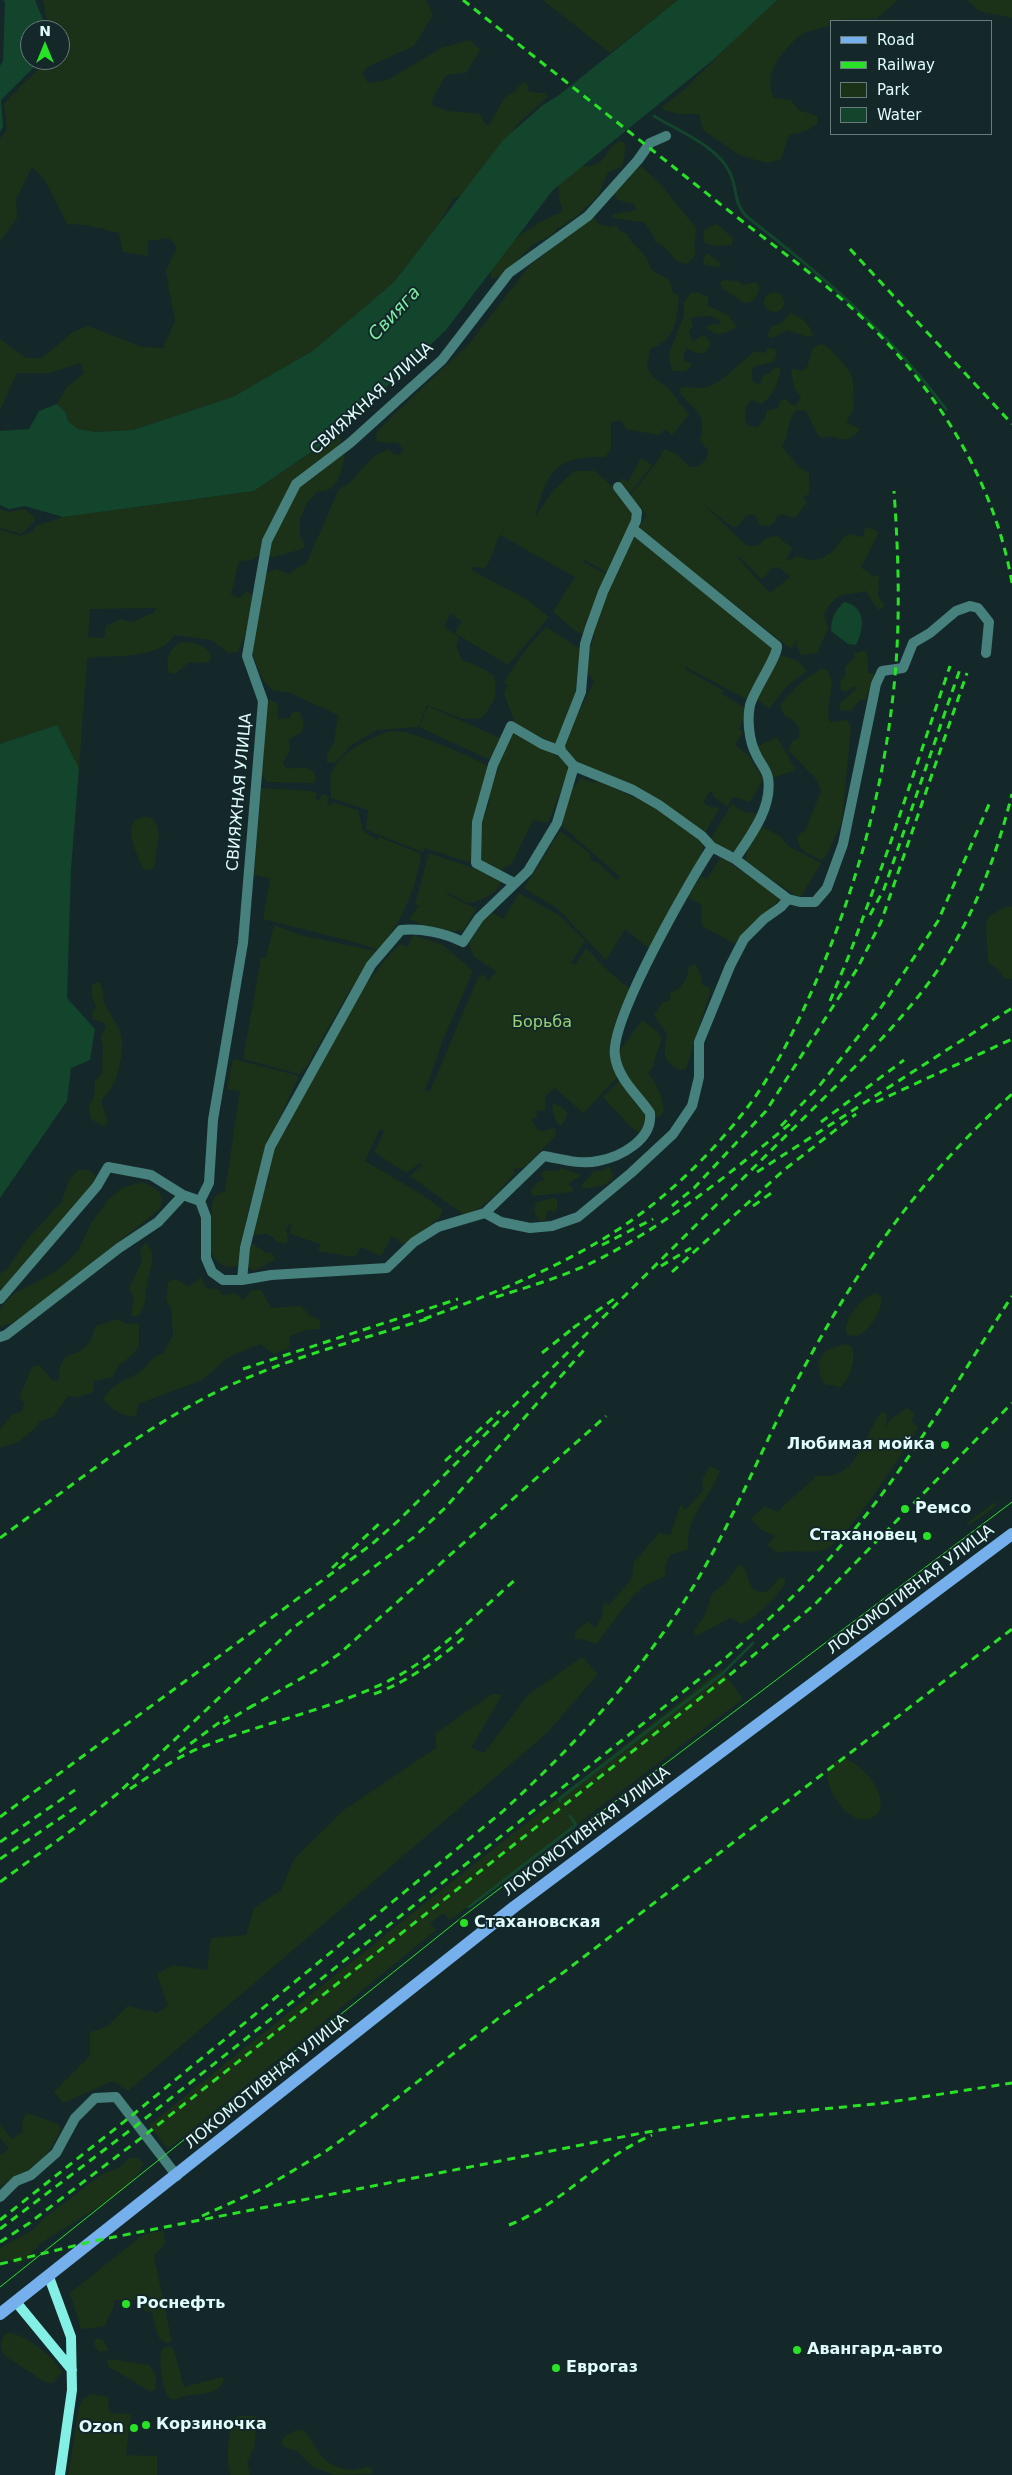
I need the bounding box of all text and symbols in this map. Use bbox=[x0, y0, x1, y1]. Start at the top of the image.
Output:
north arrow bbox=[20, 20, 70, 70]
legend bbox=[830, 20, 992, 135]
text: N bbox=[39, 23, 51, 39]
text: Road bbox=[877, 31, 915, 49]
text: Railway bbox=[877, 56, 935, 74]
text: Park bbox=[877, 81, 909, 99]
text: Water bbox=[877, 106, 921, 124]
water label: Свияга bbox=[365, 282, 425, 346]
street label: СВИЯЖНАЯ УЛИЦА bbox=[307, 339, 437, 459]
street label: СВИЯЖНАЯ УЛИЦА bbox=[224, 712, 256, 872]
park label: Борьба bbox=[512, 1013, 572, 1033]
place label: Любимая мойка bbox=[787, 1435, 935, 1455]
marker: Любимая мойка bbox=[939, 1439, 951, 1451]
place label: Ремсо bbox=[915, 1499, 971, 1519]
marker: Ремсо bbox=[899, 1503, 911, 1515]
street label: ЛОКОМОТИВНАЯ УЛИЦА bbox=[824, 1521, 998, 1659]
place label: Стахановец bbox=[809, 1526, 917, 1546]
marker: Стахановец bbox=[921, 1530, 933, 1542]
street label: ЛОКОМОТИВНАЯ УЛИЦА bbox=[500, 1763, 674, 1901]
place label: Стахановская bbox=[474, 1913, 601, 1933]
marker: Стахановская bbox=[458, 1917, 470, 1929]
street label: ЛОКОМОТИВНАЯ УЛИЦА bbox=[182, 2010, 352, 2154]
place label: Роснефть bbox=[136, 2294, 225, 2314]
marker: Роснефть bbox=[120, 2298, 132, 2310]
place label: Авангард-авто bbox=[807, 2340, 943, 2360]
marker: Авангард-авто bbox=[791, 2344, 803, 2356]
place label: Еврогаз bbox=[566, 2358, 638, 2378]
marker: Еврогаз bbox=[550, 2362, 562, 2374]
place label: Корзиночка bbox=[156, 2415, 267, 2435]
place label: Ozon bbox=[79, 2418, 124, 2438]
marker: Корзиночка bbox=[140, 2419, 152, 2431]
marker: Ozon bbox=[128, 2422, 140, 2434]

